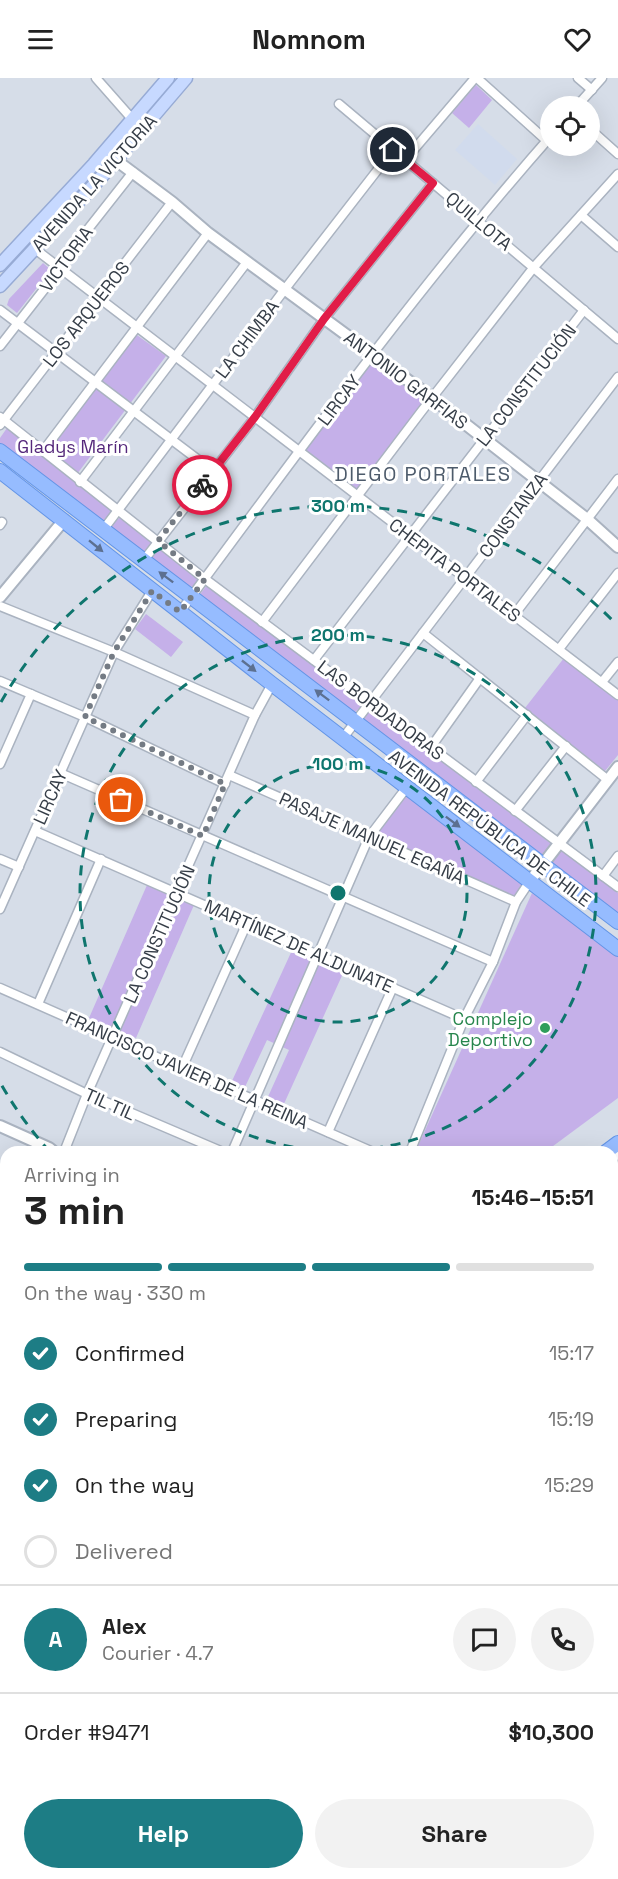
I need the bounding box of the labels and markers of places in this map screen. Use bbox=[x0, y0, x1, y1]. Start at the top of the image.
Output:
pin bbox=[367, 124, 418, 175]
pin bbox=[95, 774, 146, 825]
centre of rings bbox=[328, 883, 348, 903]
place label: Complejo Deportivo bbox=[448, 1007, 533, 1051]
marker: Complejo Deportivo bbox=[538, 1021, 552, 1035]

